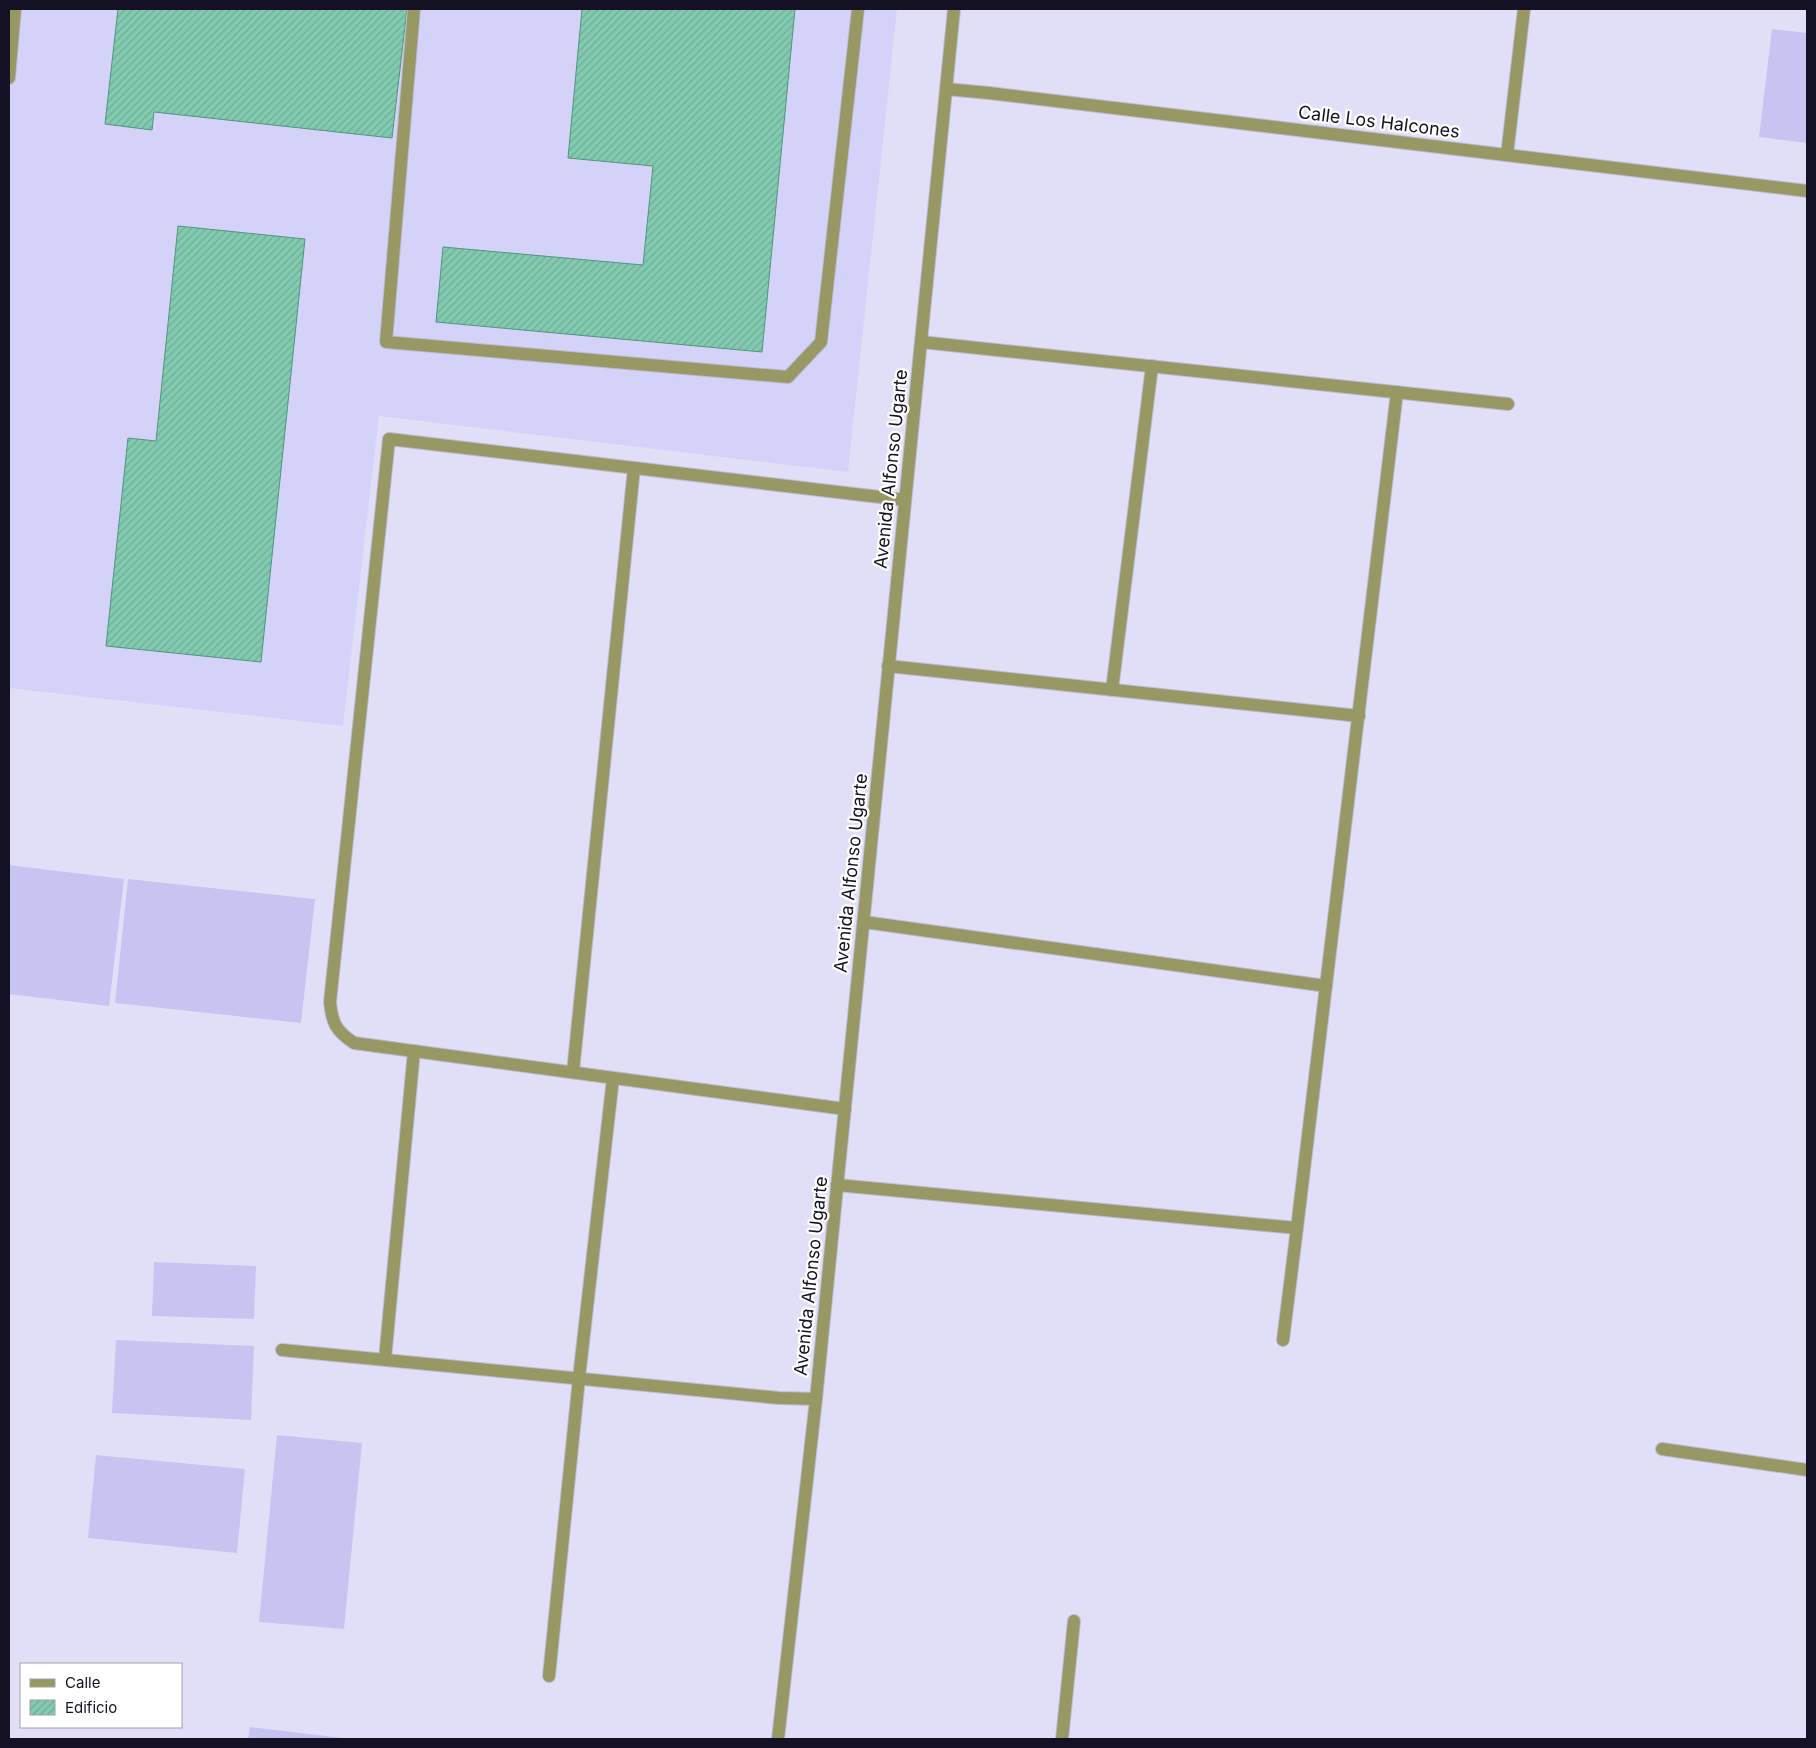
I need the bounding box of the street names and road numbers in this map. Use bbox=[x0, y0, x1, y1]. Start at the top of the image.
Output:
street label: Calle Los Halcones bbox=[1297, 101, 1461, 142]
street label: Avenida Alfonso Ugarte bbox=[870, 368, 911, 570]
street label: Avenida Alfonso Ugarte bbox=[830, 772, 871, 974]
street label: Avenida Alfonso Ugarte bbox=[790, 1175, 831, 1377]

